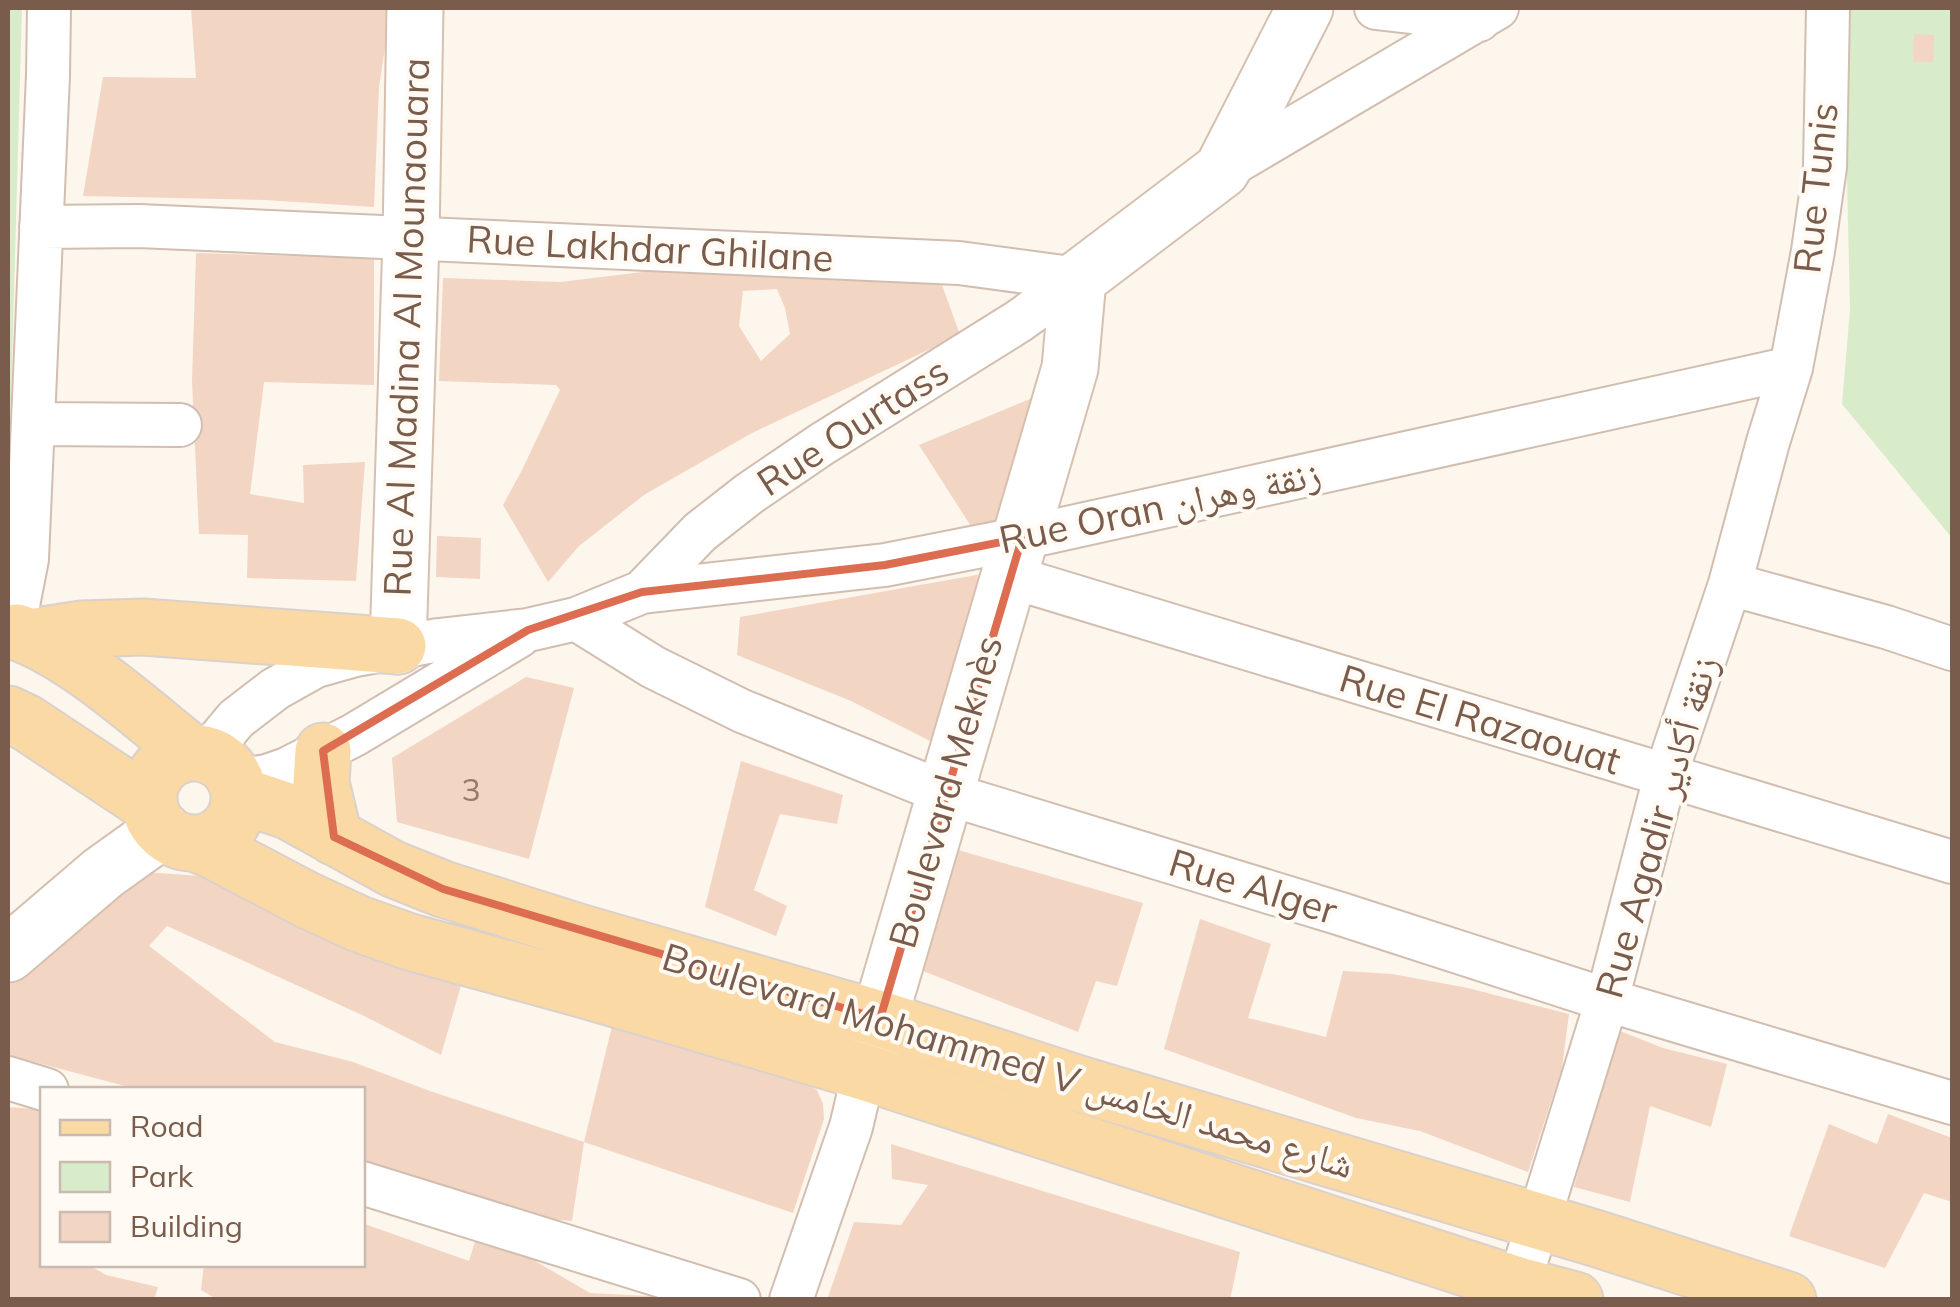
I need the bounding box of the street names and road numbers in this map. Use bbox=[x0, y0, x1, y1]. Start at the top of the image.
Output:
street label: Rue Al Madina Al Mounaouara bbox=[373, 57, 439, 597]
street label: Rue Tunis bbox=[1782, 100, 1848, 275]
street label: Rue Lakhdar Ghilane bbox=[465, 214, 835, 282]
street label: Rue Ourtass bbox=[748, 346, 957, 506]
street label: Rue Oran زنقة وهران bbox=[995, 449, 1325, 564]
street label: Boulevard Meknès bbox=[878, 630, 1013, 953]
street label: Rue Agadir زنقة أكادير bbox=[1584, 650, 1728, 1003]
street label: Rue El Razaouat bbox=[1334, 654, 1627, 785]
street label: Rue Alger bbox=[1163, 838, 1343, 934]
street label: Boulevard Mohammed V شارع محمد الخامس bbox=[657, 932, 1360, 1189]

